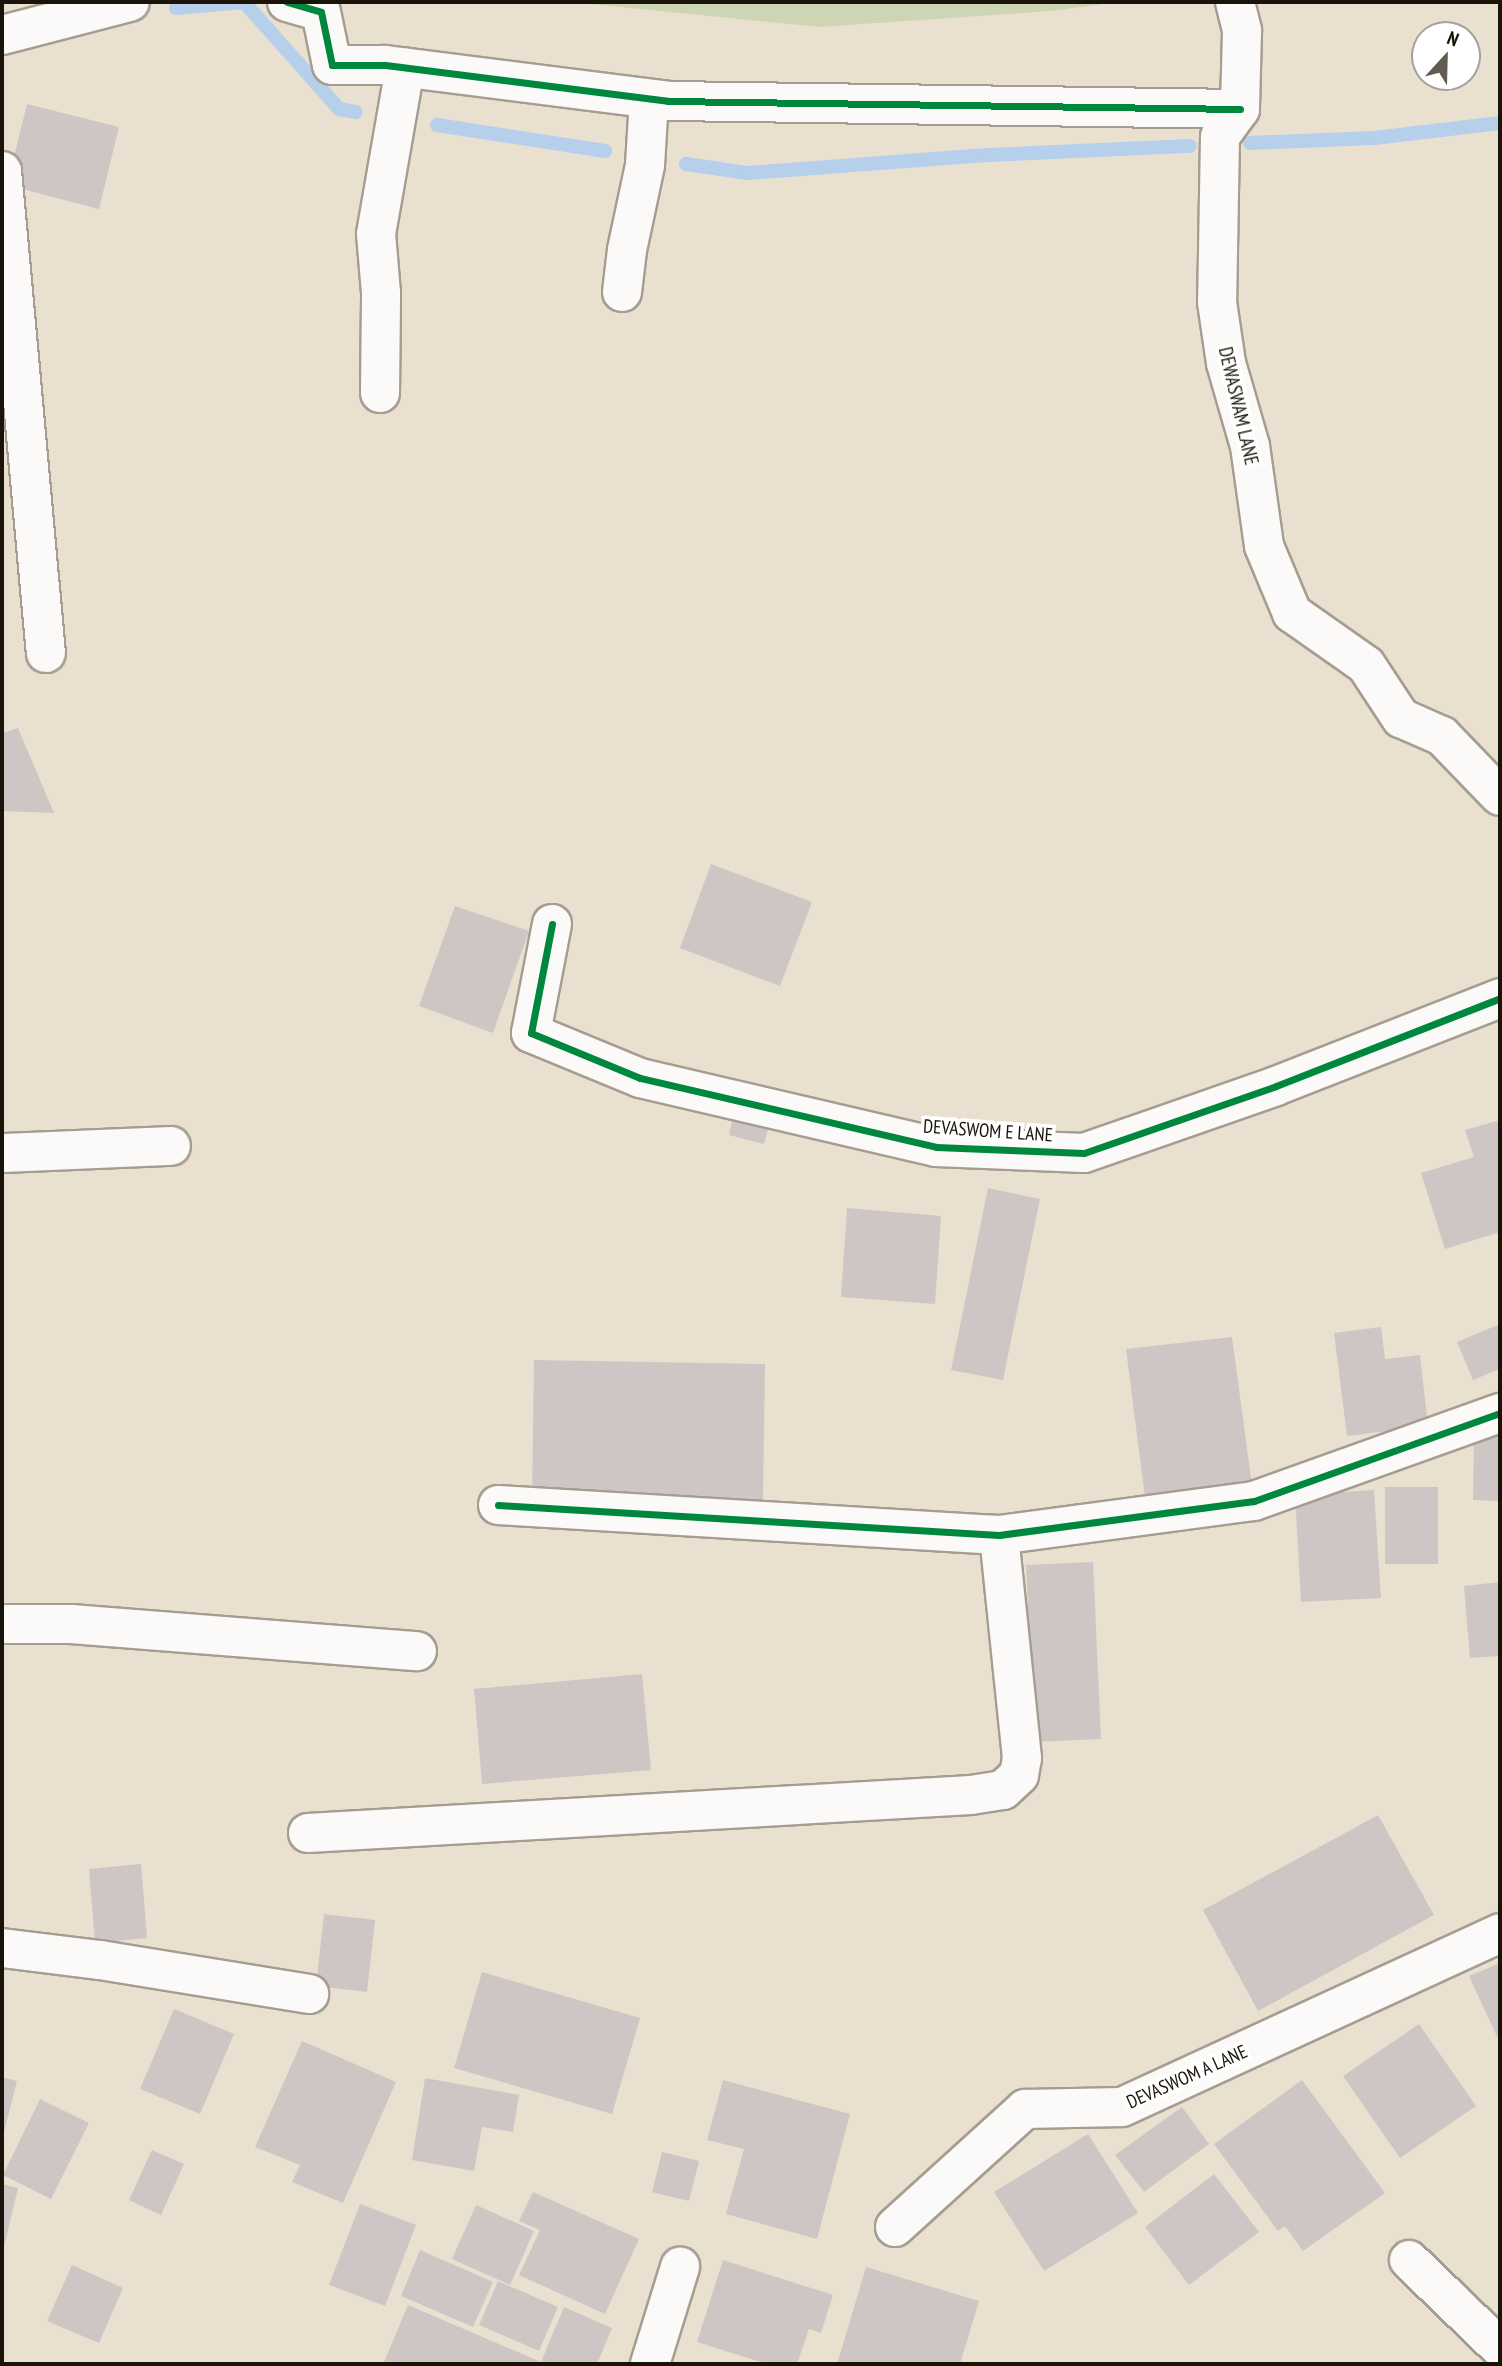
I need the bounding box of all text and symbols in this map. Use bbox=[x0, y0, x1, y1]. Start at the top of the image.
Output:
north arrow bbox=[1411, 21, 1481, 91]
text: N bbox=[1444, 25, 1462, 51]
street label: DEWASWAM LANE bbox=[1213, 345, 1263, 467]
street label: DEVASWOM E LANE bbox=[922, 1115, 1054, 1147]
street label: DEVASWOM A LANE bbox=[1123, 2040, 1251, 2114]

